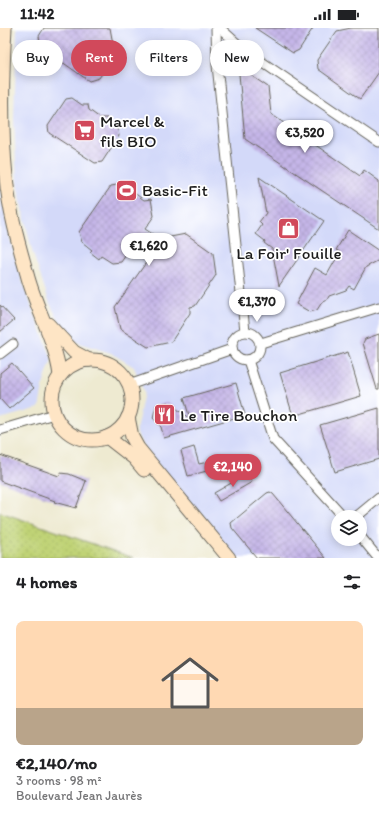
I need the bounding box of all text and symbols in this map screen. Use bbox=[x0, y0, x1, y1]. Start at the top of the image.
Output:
text: 11:42 bbox=[20, 5, 55, 23]
chip: Buy bbox=[12, 40, 63, 76]
chip: Rent bbox=[71, 40, 127, 76]
chip: Filters bbox=[135, 40, 202, 76]
chip: New bbox=[210, 40, 264, 76]
place label: Marcel & fils BIO bbox=[100, 111, 164, 151]
supermarket icon: Marcel & fils BIO bbox=[71, 118, 97, 144]
pin: €3,520 bbox=[272, 120, 338, 154]
text: €3,520 bbox=[285, 125, 325, 140]
sports icon: Basic-Fit bbox=[113, 177, 139, 203]
place label: Basic-Fit bbox=[142, 180, 208, 200]
shop icon: La Foir' Fouille bbox=[276, 216, 302, 242]
pin: €1,620 bbox=[116, 233, 182, 267]
text: €1,620 bbox=[130, 238, 168, 253]
place label: La Foir' Fouille bbox=[236, 243, 342, 263]
pin: €1,370 bbox=[224, 289, 290, 323]
text: €1,370 bbox=[238, 294, 276, 309]
restaurant icon: Le Tire Bouchon bbox=[152, 402, 178, 428]
place label: Le Tire Bouchon bbox=[180, 405, 298, 425]
pin: €2,140 bbox=[200, 454, 266, 488]
text: €2,140 bbox=[213, 459, 253, 474]
map controls bbox=[331, 510, 367, 546]
button: layers bbox=[331, 510, 367, 546]
icon: filters bbox=[341, 571, 363, 593]
text: 4 homes bbox=[16, 572, 77, 592]
icon: home bbox=[154, 647, 226, 719]
text: €2,140/mo bbox=[16, 753, 97, 773]
text: 3 rooms · 98 m² bbox=[16, 773, 102, 788]
text: Boulevard Jean Jaurès bbox=[16, 788, 142, 803]

